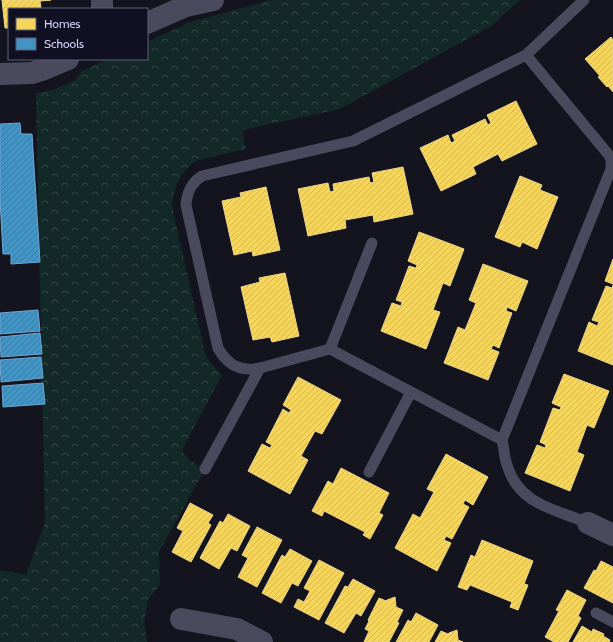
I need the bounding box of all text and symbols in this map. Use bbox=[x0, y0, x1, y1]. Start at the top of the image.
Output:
legend bbox=[8, 8, 148, 60]
text: Homes bbox=[44, 16, 81, 31]
text: Schools bbox=[44, 36, 84, 51]

